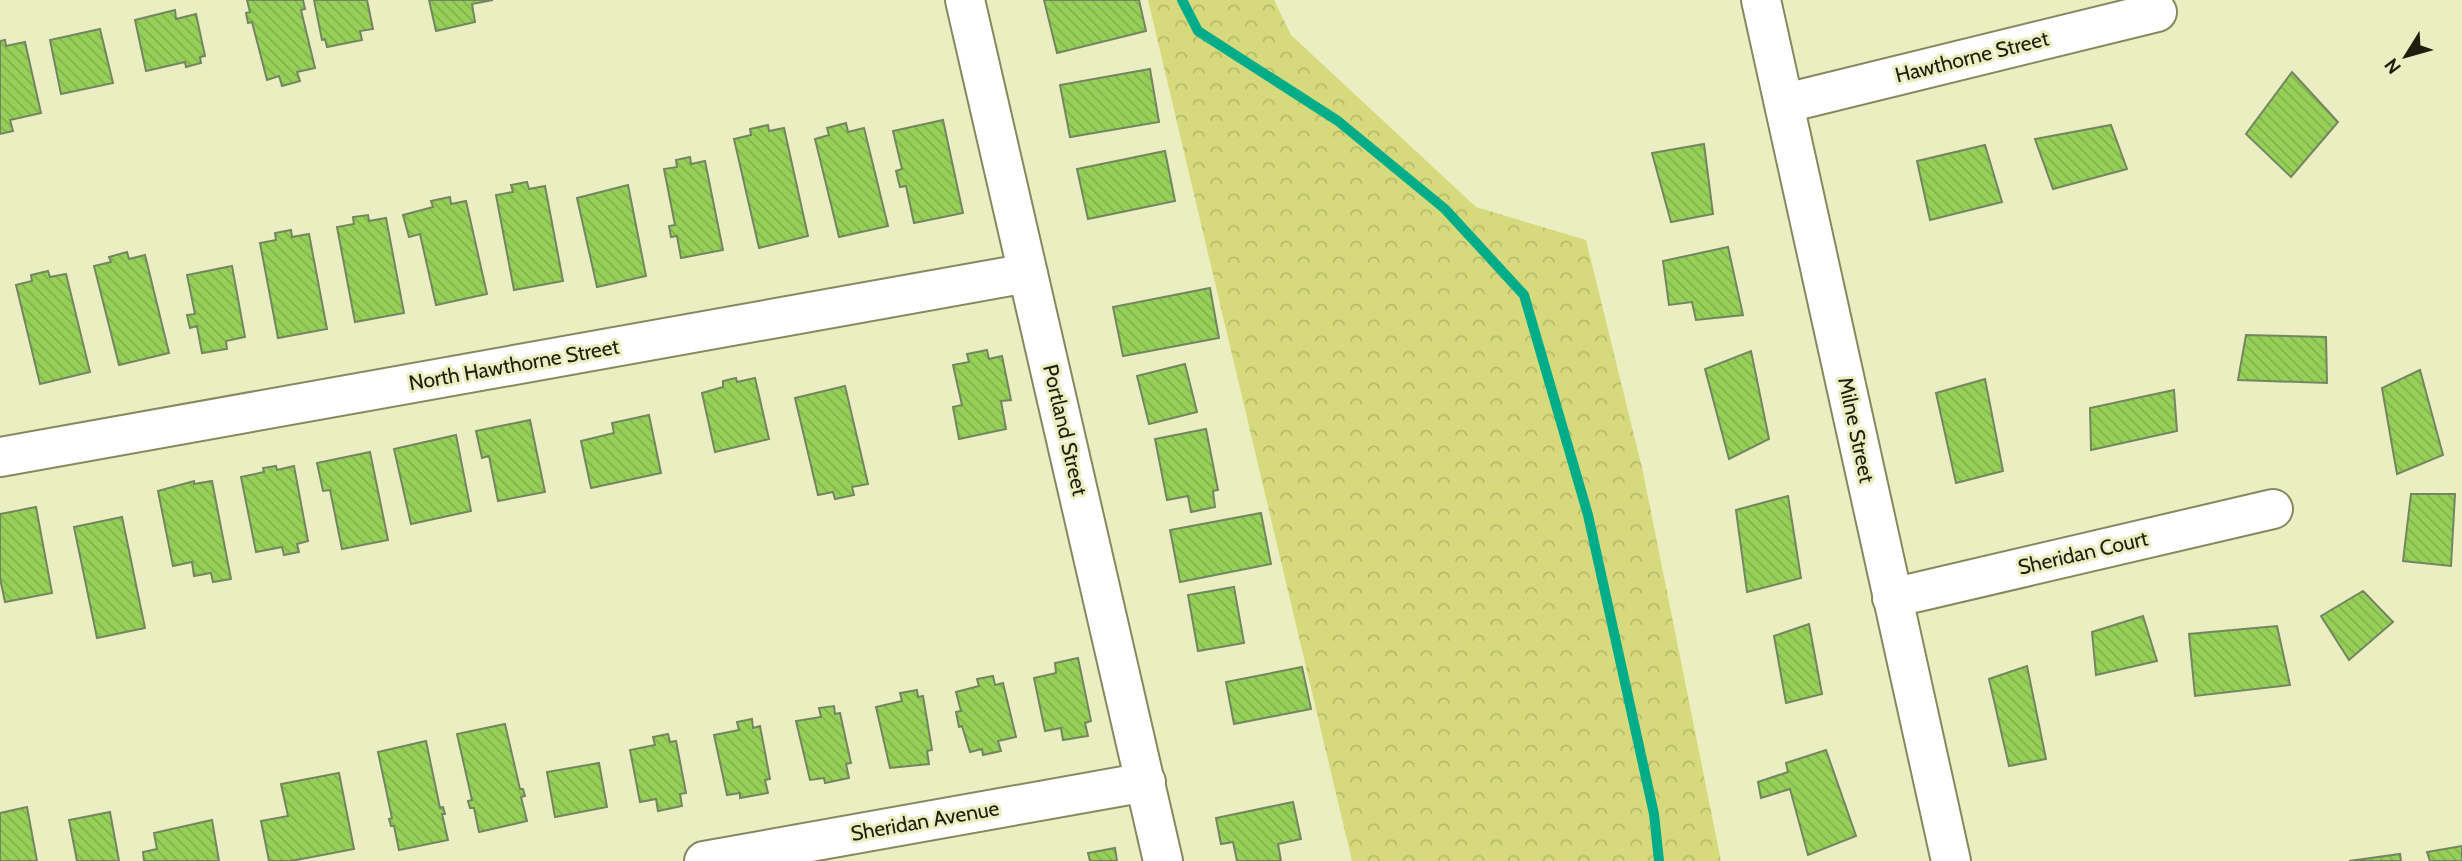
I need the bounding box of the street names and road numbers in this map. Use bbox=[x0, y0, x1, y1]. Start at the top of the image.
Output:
street label: Hawthorne Street bbox=[1892, 25, 2051, 88]
street label: North Hawthorne Street bbox=[407, 334, 621, 395]
street label: Portland Street bbox=[1038, 362, 1093, 498]
street label: Milne Street bbox=[1833, 375, 1880, 485]
street label: Sheridan Court bbox=[2016, 525, 2150, 580]
street label: Sheridan Avenue bbox=[849, 795, 1001, 846]

